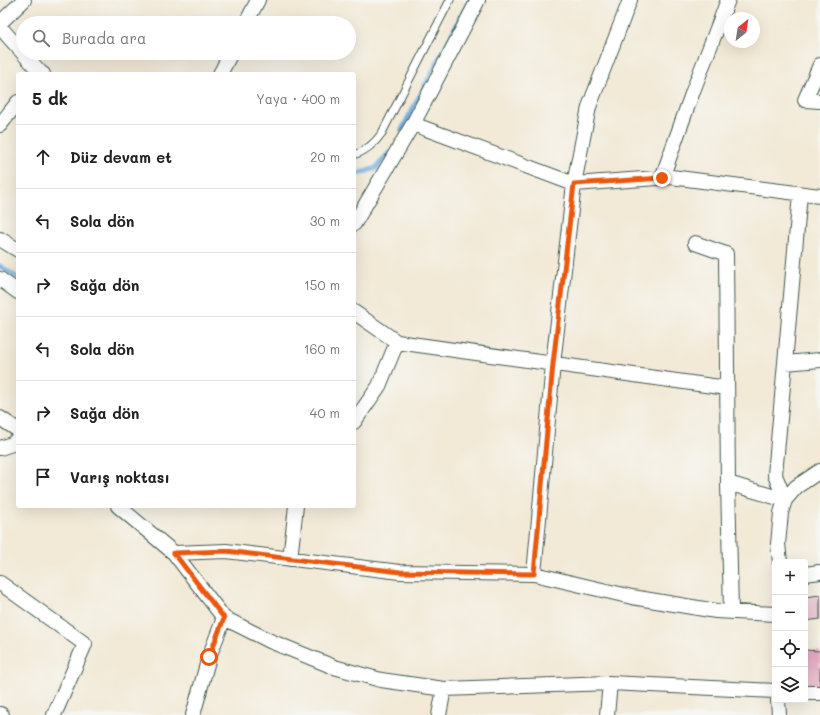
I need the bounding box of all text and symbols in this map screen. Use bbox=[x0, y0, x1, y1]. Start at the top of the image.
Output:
north arrow bbox=[724, 12, 760, 48]
search box bbox=[16, 16, 356, 60]
icon: search bbox=[30, 27, 52, 49]
text: Burada ara bbox=[62, 28, 146, 48]
text: 5 dk bbox=[32, 87, 68, 109]
text: Yaya · 400 m bbox=[256, 90, 340, 107]
icon: ahead bbox=[32, 146, 54, 168]
text: Düz devam et bbox=[70, 147, 172, 167]
text: 20 m bbox=[310, 148, 340, 165]
route end bbox=[653, 169, 671, 187]
icon: left bbox=[32, 210, 54, 232]
text: Sola dön bbox=[70, 211, 134, 231]
text: 30 m bbox=[310, 212, 340, 229]
icon: right bbox=[32, 274, 54, 296]
text: Sağa dön bbox=[70, 275, 139, 295]
text: 150 m bbox=[304, 276, 340, 293]
icon: left bbox=[32, 338, 54, 360]
text: Sola dön bbox=[70, 339, 134, 359]
text: 160 m bbox=[304, 340, 340, 357]
icon: right bbox=[32, 402, 54, 424]
text: Sağa dön bbox=[70, 403, 139, 423]
text: 40 m bbox=[310, 404, 340, 421]
icon: arrive bbox=[32, 466, 54, 488]
text: Varış noktası bbox=[70, 467, 170, 487]
map controls bbox=[772, 559, 808, 703]
button: + bbox=[772, 559, 808, 595]
button: − bbox=[772, 595, 808, 631]
button: locate bbox=[772, 631, 808, 667]
route start bbox=[200, 648, 218, 666]
button: layers bbox=[772, 667, 808, 703]

